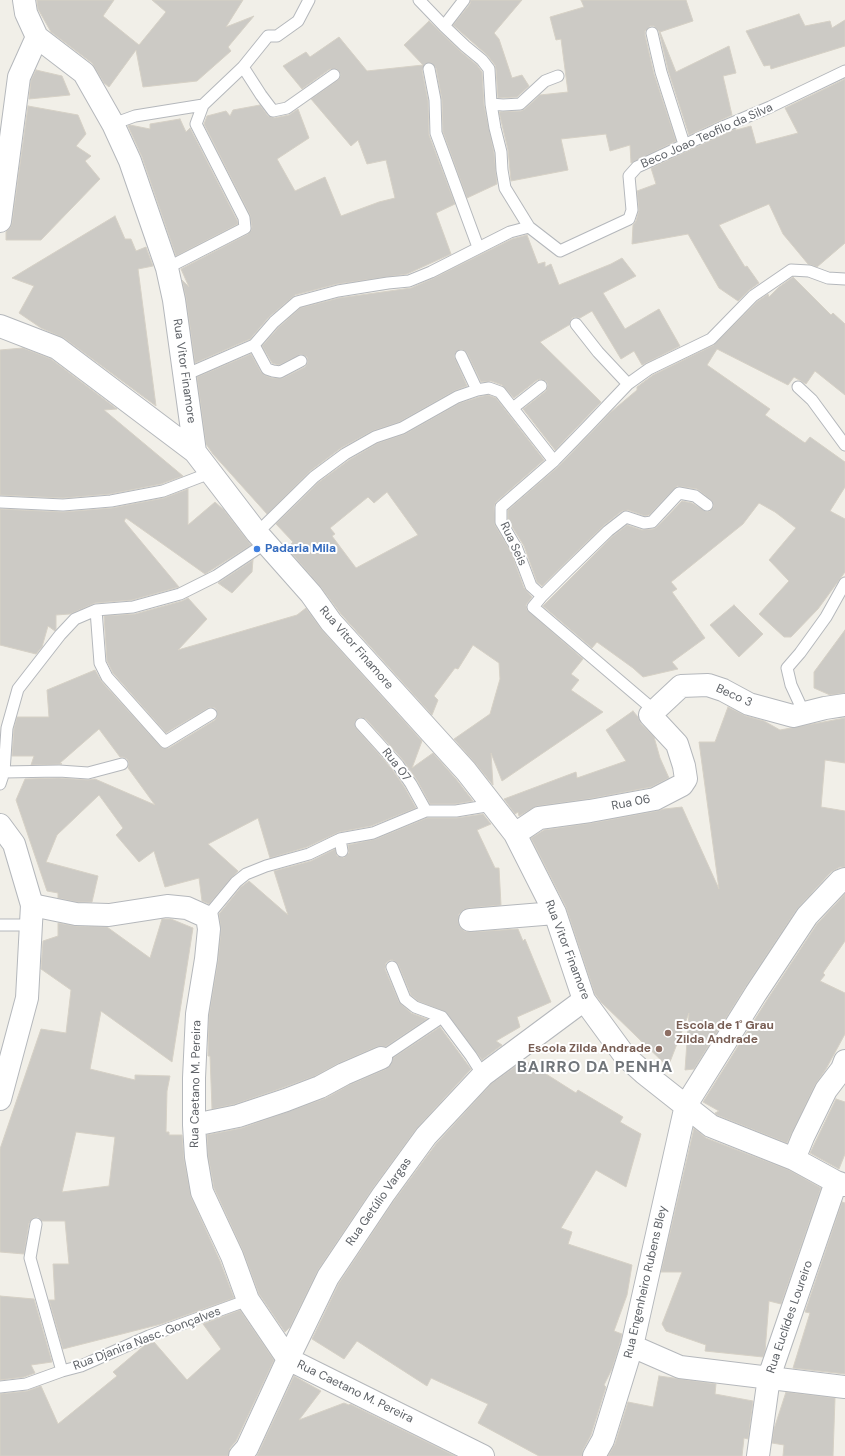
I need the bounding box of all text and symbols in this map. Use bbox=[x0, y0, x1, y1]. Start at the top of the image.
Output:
street label: Beco Joao Teofilo da Silva bbox=[639, 100, 775, 172]
street label: Rua Vitor Finamore bbox=[170, 318, 198, 424]
street label: Rua Seis bbox=[497, 520, 529, 568]
place label: Padaria Mila bbox=[265, 542, 336, 556]
marker: Padaria Mila bbox=[252, 544, 262, 554]
street label: Rua Vitor Finamore bbox=[316, 603, 396, 693]
street label: Beco 3 bbox=[714, 682, 754, 710]
street label: Rua 07 bbox=[379, 746, 413, 784]
street label: Rua 06 bbox=[610, 792, 652, 814]
street label: Rua Vitor Finamore bbox=[541, 898, 593, 1002]
place label: Escola de 1˚ Grau Zilda Andrade bbox=[676, 1019, 774, 1047]
street label: Rua Caetano M. Pereira bbox=[188, 1020, 204, 1148]
marker: Escola de 1˚ Grau Zilda Andrade bbox=[663, 1028, 673, 1038]
place label: Escola Zilda Andrade bbox=[528, 1042, 651, 1056]
marker: Escola Zilda Andrade bbox=[654, 1044, 664, 1054]
district label: BAIRRO DA PENHA bbox=[517, 1058, 673, 1078]
street label: Rua Getúlio Vargas bbox=[343, 1155, 415, 1249]
street label: Rua Engenheiro Rubens Bley bbox=[621, 1204, 671, 1360]
street label: Rua Euclídes Loureiro bbox=[764, 1259, 816, 1375]
street label: Rua Djanira Nasc. Gonçalves bbox=[71, 1304, 223, 1374]
street label: Rua Caetano M. Pereira bbox=[294, 1358, 416, 1426]

